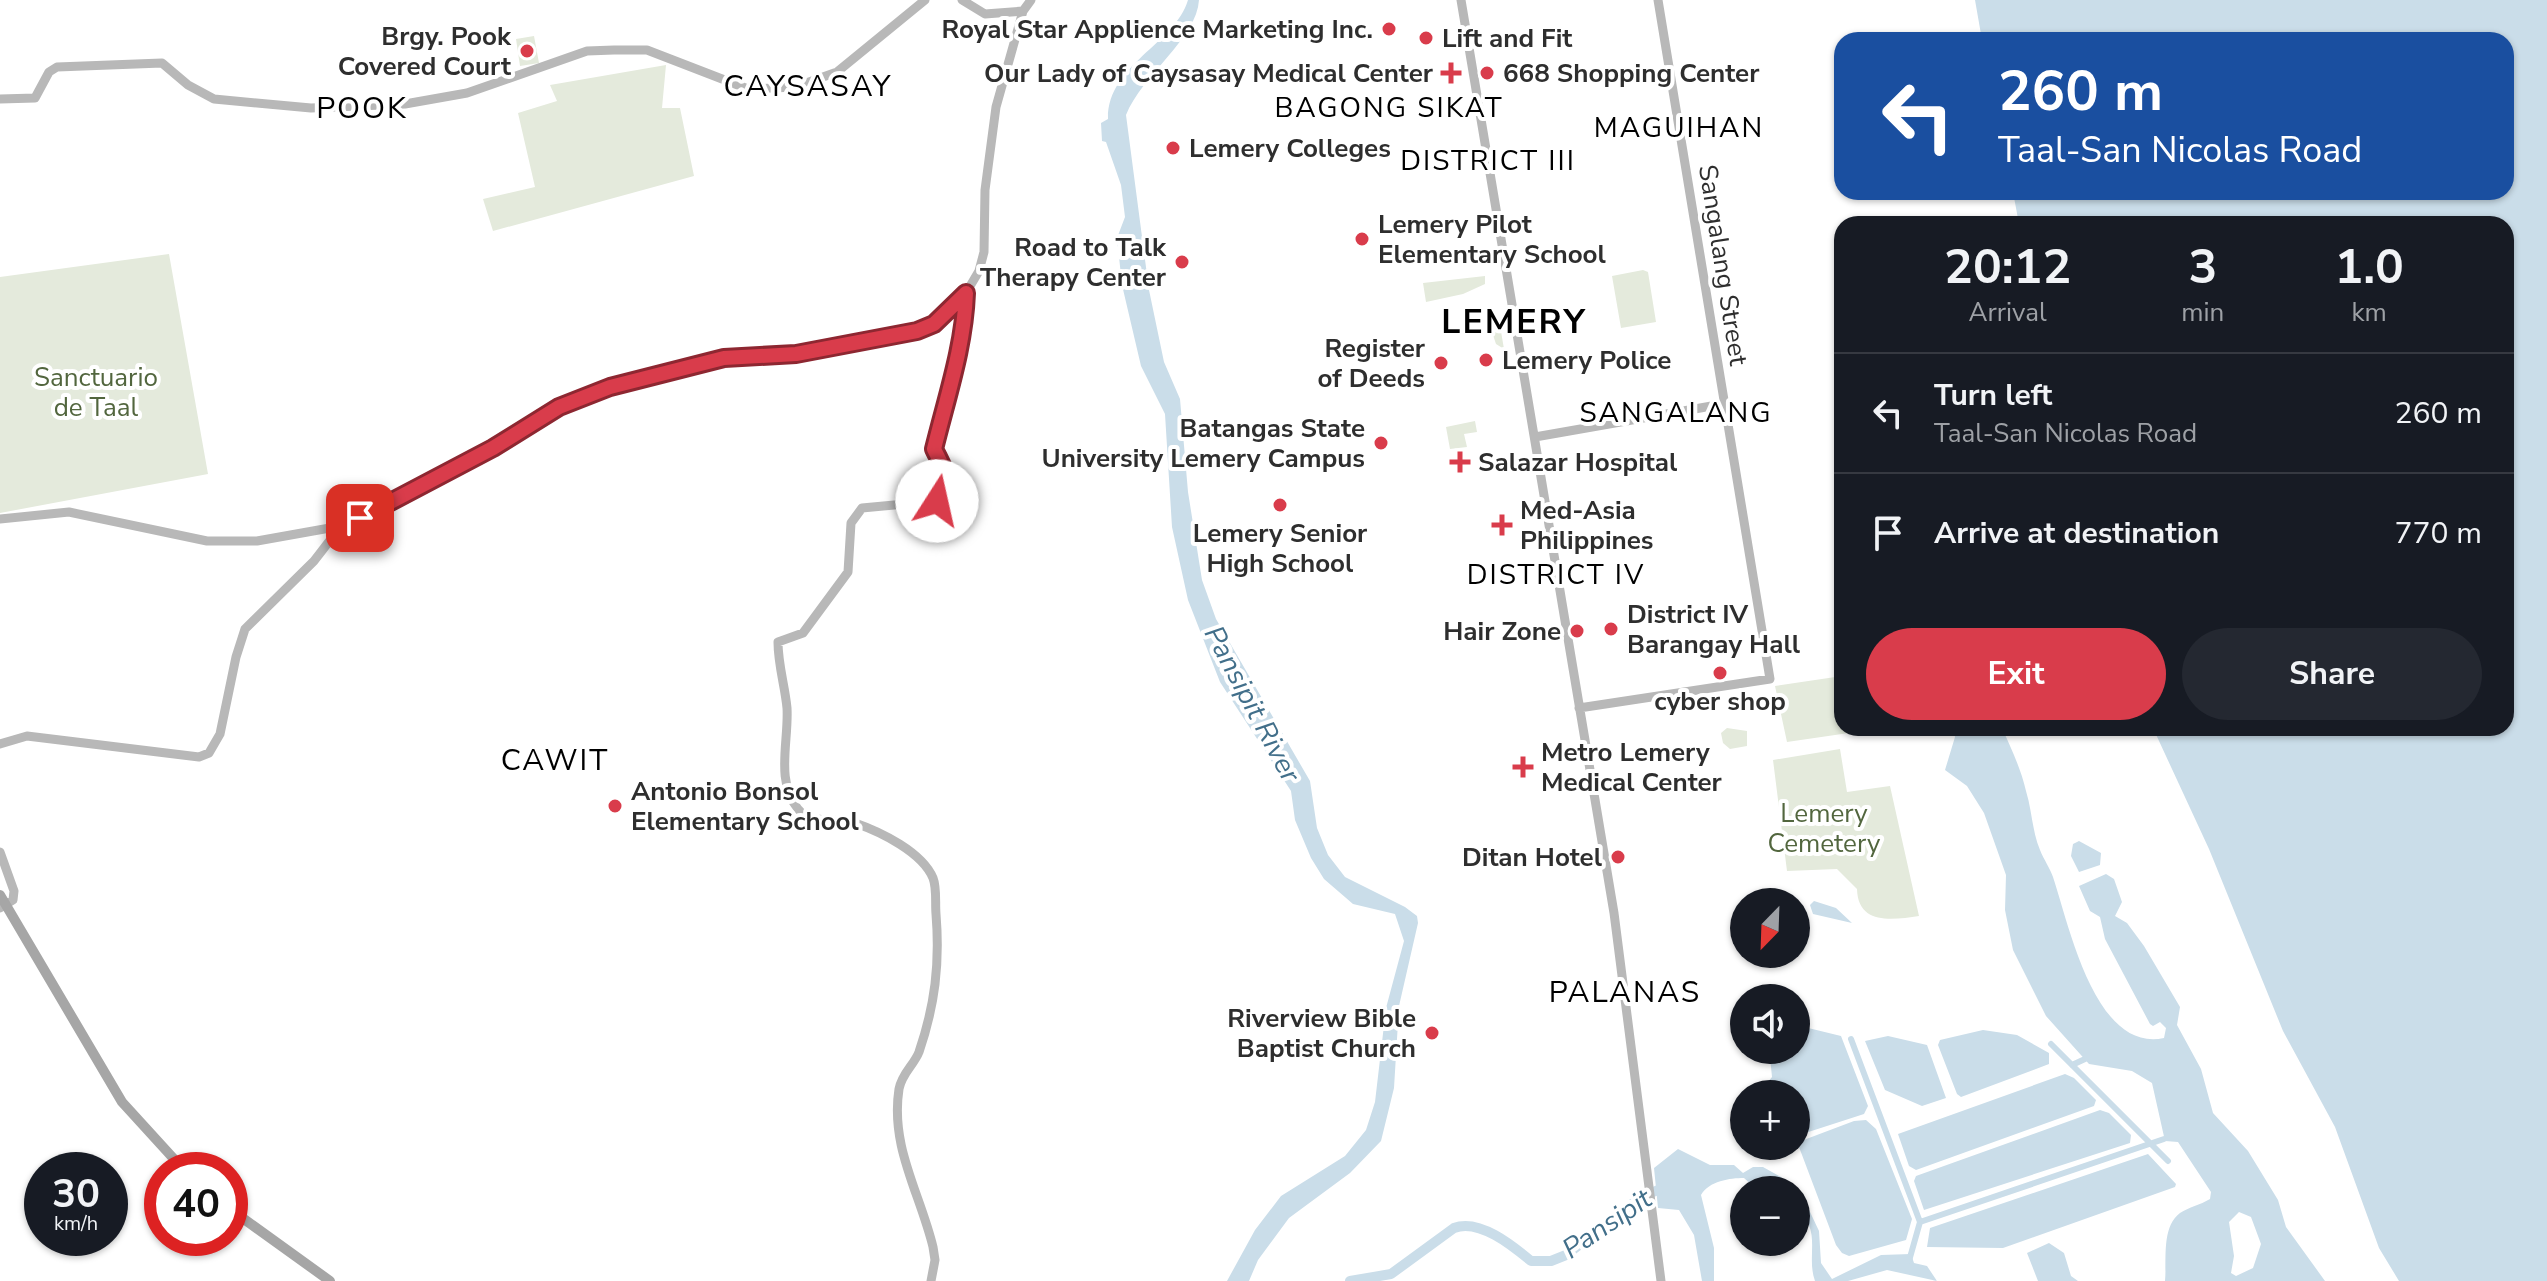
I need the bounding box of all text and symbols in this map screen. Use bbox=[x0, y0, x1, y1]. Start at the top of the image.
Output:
place label: Royal Star Applience Marketing Inc. bbox=[942, 12, 1373, 47]
place label: Brgy. Pook Covered Court bbox=[338, 19, 512, 84]
marker: Royal Star Applience Marketing Inc. bbox=[1380, 20, 1398, 38]
place label: Lift and Fit bbox=[1442, 21, 1573, 56]
marker: Lift and Fit bbox=[1417, 29, 1435, 47]
marker: Brgy. Pook Covered Court bbox=[518, 42, 536, 60]
text: 260 m bbox=[1998, 53, 2163, 130]
place label: Our Lady of Caysasay Medical Center bbox=[984, 56, 1434, 91]
place label: 668 Shopping Center bbox=[1503, 56, 1760, 91]
marker: Our Lady of Caysasay Medical Center bbox=[1440, 62, 1462, 84]
marker: 668 Shopping Center bbox=[1478, 64, 1496, 82]
icon: left bbox=[1866, 64, 1970, 168]
district label: CAYSASAY bbox=[723, 66, 893, 107]
district label: POOK bbox=[316, 88, 408, 129]
district label: BAGONG SIKAT bbox=[1274, 89, 1504, 127]
district label: MAGUIHAN bbox=[1594, 109, 1764, 147]
text: Taal-San Nicolas Road bbox=[1998, 126, 2362, 175]
place label: Lemery Colleges bbox=[1189, 131, 1391, 166]
marker: Lemery Colleges bbox=[1164, 139, 1182, 157]
district label: DISTRICT III bbox=[1400, 142, 1576, 180]
street label: Sangalang Street bbox=[1690, 162, 1756, 369]
place label: Lemery Pilot Elementary School bbox=[1378, 207, 1607, 272]
place label: Road to Talk Therapy Center bbox=[980, 230, 1167, 295]
marker: Lemery Pilot Elementary School bbox=[1353, 230, 1371, 248]
text: 20:12 bbox=[1944, 234, 2071, 300]
text: 3 bbox=[2188, 234, 2217, 300]
text: 1.0 bbox=[2334, 234, 2404, 300]
marker: Road to Talk Therapy Center bbox=[1173, 253, 1191, 271]
text: Arrival bbox=[1969, 295, 2047, 330]
text: min bbox=[2181, 295, 2224, 330]
text: km bbox=[2352, 295, 2387, 330]
district label: LEMERY bbox=[1441, 299, 1587, 345]
place label: Register of Deeds bbox=[1317, 331, 1426, 396]
place label: Lemery Police bbox=[1502, 343, 1671, 378]
marker: Lemery Police bbox=[1477, 351, 1495, 369]
marker: Register of Deeds bbox=[1432, 354, 1450, 372]
park label: Sanctuario de Taal bbox=[34, 360, 158, 425]
text: Turn left bbox=[1934, 375, 2052, 416]
icon: left bbox=[1866, 391, 1910, 435]
text: 260 m bbox=[2395, 393, 2482, 434]
district label: SANGALANG bbox=[1579, 394, 1773, 432]
place label: Batangas State University Lemery Campus bbox=[1041, 411, 1365, 476]
text: Taal-San Nicolas Road bbox=[1934, 416, 2197, 451]
marker: Batangas State University Lemery Campus bbox=[1372, 434, 1390, 452]
place label: Salazar Hospital bbox=[1478, 445, 1678, 480]
marker: Salazar Hospital bbox=[1449, 451, 1471, 473]
position arrow bbox=[895, 459, 979, 543]
pin bbox=[326, 484, 394, 552]
place label: Med-Asia Philippines bbox=[1520, 493, 1654, 558]
icon: arrive bbox=[338, 496, 382, 540]
marker: Lemery Senior High School bbox=[1271, 496, 1289, 514]
icon: arrive bbox=[1866, 511, 1910, 555]
text: Arrive at destination bbox=[1934, 513, 2219, 554]
text: 770 m bbox=[2395, 513, 2482, 554]
marker: Med-Asia Philippines bbox=[1491, 514, 1513, 536]
place label: Lemery Senior High School bbox=[1193, 516, 1368, 581]
district label: DISTRICT IV bbox=[1467, 556, 1645, 594]
place label: District IV Barangay Hall bbox=[1627, 597, 1801, 662]
place label: Hair Zone bbox=[1443, 614, 1561, 649]
water label: Pansipit River bbox=[1195, 619, 1310, 790]
marker: District IV Barangay Hall bbox=[1602, 620, 1620, 638]
marker: Hair Zone bbox=[1568, 622, 1586, 640]
button: Exit bbox=[1866, 628, 2166, 720]
button: Share bbox=[2182, 628, 2482, 720]
marker: cyber shop bbox=[1711, 664, 1729, 682]
place label: cyber shop bbox=[1654, 684, 1786, 719]
place label: Metro Lemery Medical Center bbox=[1541, 735, 1723, 800]
district label: CAWIT bbox=[501, 740, 609, 781]
marker: Metro Lemery Medical Center bbox=[1512, 756, 1534, 778]
place label: Antonio Bonsol Elementary School bbox=[631, 774, 860, 839]
park label: Lemery Cemetery bbox=[1768, 796, 1881, 861]
marker: Antonio Bonsol Elementary School bbox=[606, 797, 624, 815]
place label: Ditan Hotel bbox=[1462, 840, 1603, 875]
marker: Ditan Hotel bbox=[1609, 848, 1627, 866]
north arrow bbox=[1730, 888, 1810, 968]
map controls bbox=[1730, 888, 1810, 1256]
district label: PALANAS bbox=[1549, 972, 1701, 1013]
button: sound bbox=[1730, 984, 1810, 1064]
place label: Riverview Bible Baptist Church bbox=[1227, 1001, 1416, 1066]
marker: Riverview Bible Baptist Church bbox=[1423, 1024, 1441, 1042]
button: + bbox=[1730, 1080, 1810, 1160]
speed limit sign: 40 bbox=[144, 1152, 248, 1256]
text: 30 bbox=[52, 1167, 100, 1221]
button: − bbox=[1730, 1176, 1810, 1256]
water label: Pansipit bbox=[1555, 1180, 1660, 1268]
text: km/h bbox=[54, 1210, 98, 1237]

